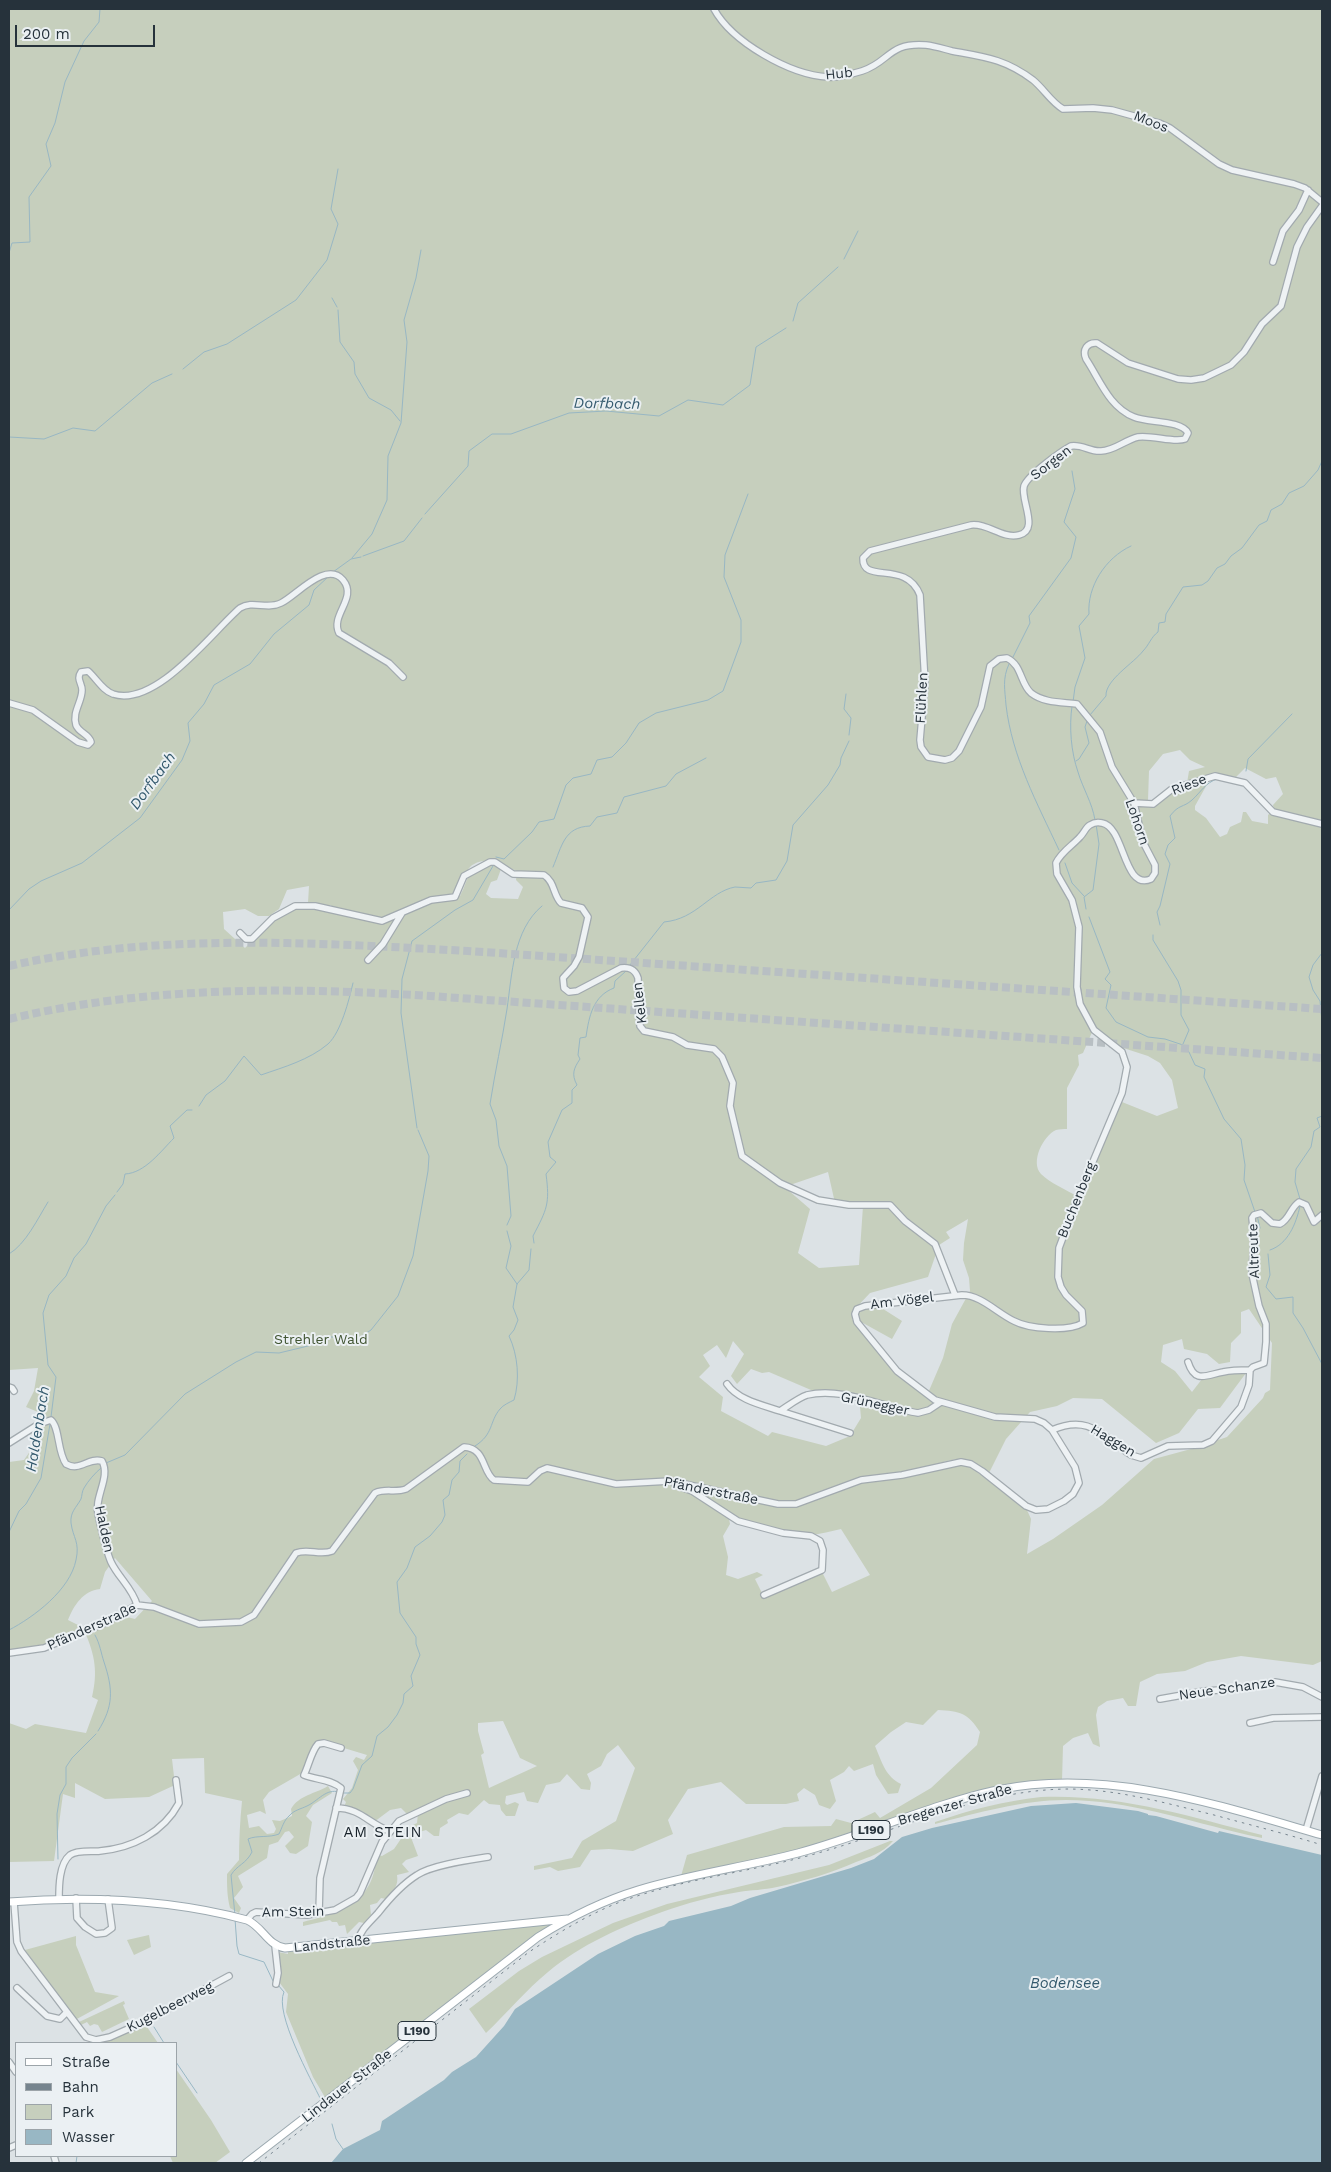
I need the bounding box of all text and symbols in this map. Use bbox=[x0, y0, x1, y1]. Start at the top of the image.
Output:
scale bar bbox=[18, 15, 158, 47]
text: 200 m bbox=[23, 25, 70, 43]
street label: Hub bbox=[824, 64, 854, 84]
street label: Moos bbox=[1131, 107, 1171, 137]
water label: Dorfbach bbox=[574, 394, 640, 414]
street label: Sorgen bbox=[1027, 442, 1075, 484]
street label: Flühlen bbox=[912, 672, 932, 724]
water label: Dorfbach bbox=[126, 749, 180, 813]
street label: Riese bbox=[1169, 771, 1209, 799]
street label: Lohorn bbox=[1121, 797, 1153, 847]
street label: Kellen bbox=[629, 981, 651, 1025]
street label: Buchenberg bbox=[1054, 1159, 1100, 1241]
street label: Altreute bbox=[1245, 1223, 1263, 1279]
street label: Am Vögel bbox=[869, 1289, 935, 1313]
park label: Strehler Wald bbox=[274, 1332, 368, 1348]
water label: Haldenbach bbox=[22, 1385, 54, 1473]
street label: Grünegger bbox=[839, 1389, 911, 1419]
street label: Haggen bbox=[1087, 1421, 1139, 1461]
street label: Pfänderstraße bbox=[662, 1474, 760, 1508]
street label: Halden bbox=[91, 1504, 117, 1554]
street label: Pfänderstraße bbox=[45, 1600, 139, 1654]
street label: Neue Schanze bbox=[1178, 1674, 1276, 1704]
street label: Bregenzer Straße bbox=[896, 1781, 1014, 1829]
road number: L190 bbox=[852, 1820, 890, 1840]
district label: AM STEIN bbox=[342, 1824, 424, 1842]
street label: Am Stein bbox=[262, 1903, 324, 1921]
street label: Landstraße bbox=[293, 1932, 371, 1956]
water label: Bodensee bbox=[1030, 1975, 1100, 1993]
street label: Kugelbeerweg bbox=[124, 1978, 216, 2036]
road number: L190 bbox=[398, 2022, 436, 2040]
legend bbox=[15, 2042, 178, 2157]
street label: Lindauer Straße bbox=[299, 2046, 395, 2126]
text: Straße bbox=[62, 2053, 110, 2071]
text: Bahn bbox=[62, 2078, 99, 2096]
text: Park bbox=[62, 2103, 94, 2121]
text: Wasser bbox=[62, 2128, 115, 2146]

